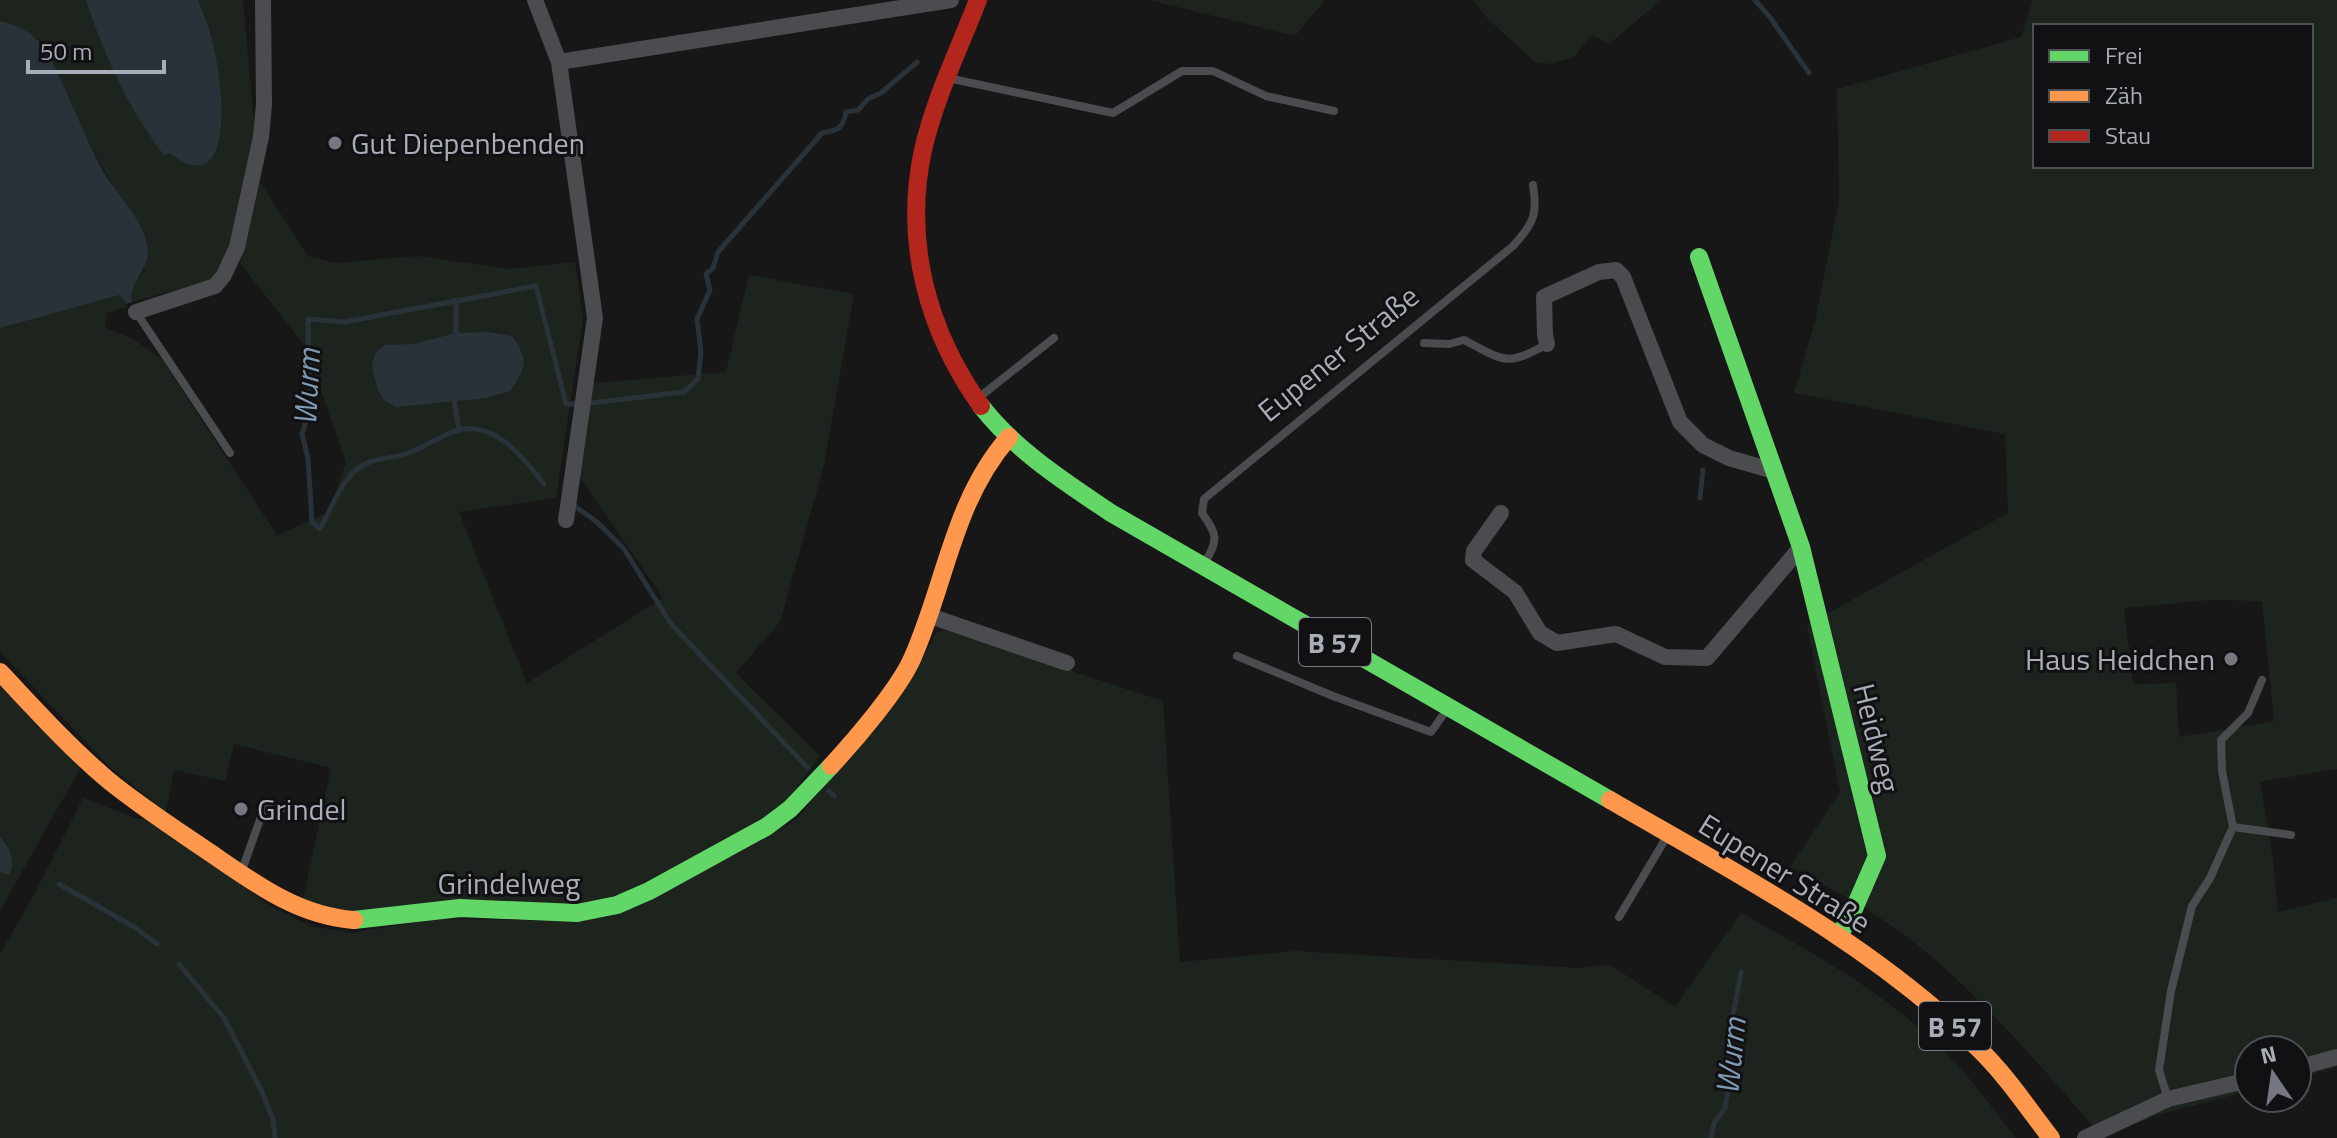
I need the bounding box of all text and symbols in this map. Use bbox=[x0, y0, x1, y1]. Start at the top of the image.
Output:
scale bar bbox=[28, 24, 164, 74]
legend bbox=[2033, 24, 2313, 168]
text: 50 m bbox=[40, 33, 92, 69]
text: Frei bbox=[2105, 37, 2143, 73]
text: Zäh bbox=[2105, 77, 2143, 113]
text: Stau bbox=[2105, 117, 2151, 153]
place label: Gut Diepenbenden bbox=[351, 120, 585, 166]
marker: Gut Diepenbenden bbox=[326, 134, 344, 152]
street label: Eupener Straße bbox=[1247, 274, 1429, 432]
water label: Wurm bbox=[280, 346, 332, 427]
road number: B 57 bbox=[1299, 618, 1371, 666]
place label: Haus Heidchen bbox=[2025, 636, 2215, 682]
marker: Haus Heidchen bbox=[2222, 650, 2240, 668]
street label: Heidweg bbox=[1841, 679, 1913, 797]
place label: Grindel bbox=[257, 786, 347, 832]
marker: Grindel bbox=[232, 800, 250, 818]
street label: Eupener Straße bbox=[1690, 802, 1880, 944]
street label: Grindelweg bbox=[438, 860, 580, 906]
road number: B 57 bbox=[1919, 1002, 1991, 1050]
water label: Wurm bbox=[1702, 1014, 1758, 1097]
north arrow bbox=[2233, 1034, 2313, 1114]
text: N bbox=[2257, 1036, 2280, 1073]

